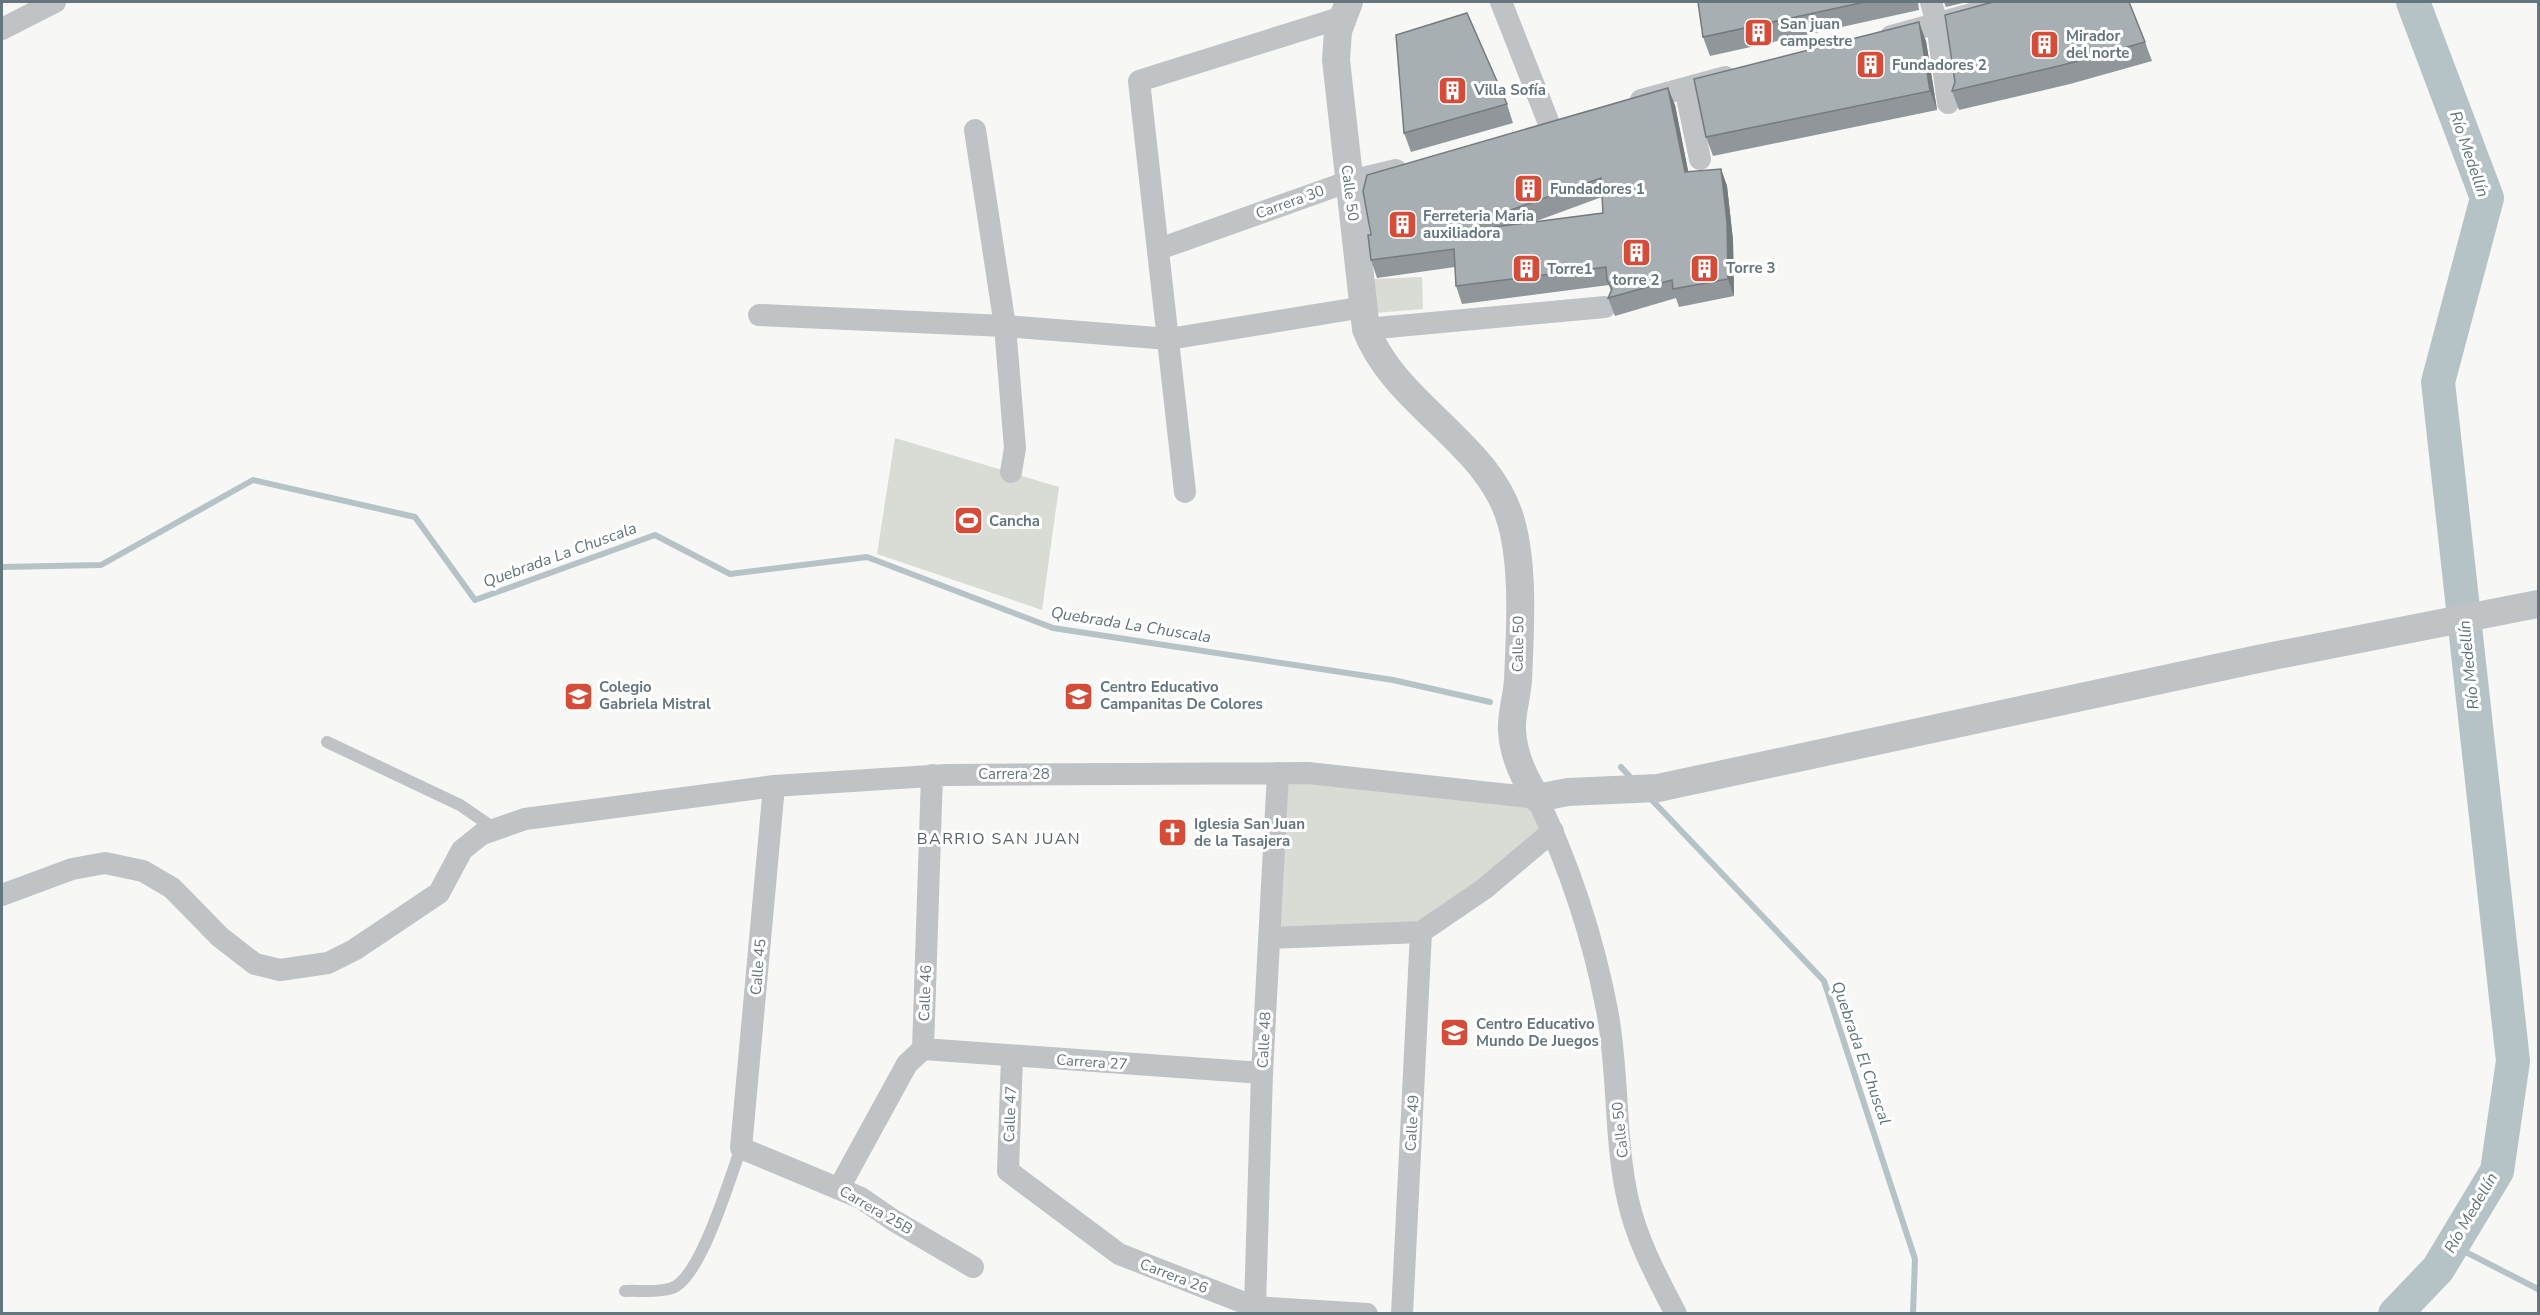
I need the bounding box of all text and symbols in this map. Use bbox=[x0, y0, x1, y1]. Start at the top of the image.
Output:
place label: San juan campestre bbox=[1780, 14, 1852, 51]
building icon: San juan campestre bbox=[1743, 17, 1775, 49]
place label: Mirador del norte bbox=[2066, 26, 2130, 63]
building icon: Mirador del norte bbox=[2029, 29, 2061, 61]
building icon: Fundadores 2 bbox=[1855, 49, 1887, 81]
place label: Fundadores 2 bbox=[1892, 55, 1987, 75]
building icon: Villa Sofía bbox=[1437, 74, 1469, 106]
place label: Villa Sofía bbox=[1473, 80, 1546, 100]
water label: Río Medellín bbox=[2444, 108, 2494, 200]
street label: Calle 50 bbox=[1337, 164, 1363, 222]
building icon: Fundadores 1 bbox=[1513, 173, 1545, 205]
place label: Fundadores 1 bbox=[1550, 179, 1645, 199]
street label: Carrera 30 bbox=[1253, 180, 1327, 224]
place label: Ferreteria Maria auxiliadora bbox=[1423, 206, 1534, 243]
building icon: Ferreteria Maria auxiliadora bbox=[1386, 209, 1418, 241]
building icon: torre 2 bbox=[1620, 237, 1652, 269]
building icon: Torre 3 bbox=[1689, 252, 1721, 284]
building icon: Torre1 bbox=[1510, 253, 1542, 285]
place label: Torre 3 bbox=[1726, 258, 1776, 278]
place label: Torre1 bbox=[1547, 259, 1593, 279]
place label: torre 2 bbox=[1612, 270, 1660, 290]
sports icon: Cancha bbox=[952, 505, 984, 537]
place label: Cancha bbox=[989, 511, 1040, 531]
water label: Quebrada La Chuscala bbox=[480, 517, 640, 593]
water label: Quebrada La Chuscala bbox=[1049, 601, 1213, 649]
street label: Calle 50 bbox=[1508, 616, 1528, 672]
water label: Río Medellín bbox=[2453, 619, 2485, 711]
place label: Colegio Gabriela Mistral bbox=[599, 677, 711, 714]
place label: Centro Educativo Campanitas De Colores bbox=[1100, 677, 1263, 714]
school or university icon: Colegio Gabriela Mistral bbox=[562, 680, 594, 712]
school or university icon: Centro Educativo Campanitas De Colores bbox=[1063, 680, 1095, 712]
street label: Carrera 28 bbox=[978, 764, 1050, 784]
place label: Iglesia San Juan de la Tasajera bbox=[1194, 814, 1305, 851]
church icon: Iglesia San Juan de la Tasajera bbox=[1157, 817, 1189, 849]
district label: BARRIO SAN JUAN bbox=[917, 828, 1081, 850]
street label: Calle 45 bbox=[746, 938, 770, 996]
street label: Calle 46 bbox=[914, 964, 936, 1022]
water label: Quebrada El Chuscal bbox=[1826, 978, 1896, 1128]
street label: Calle 48 bbox=[1253, 1011, 1275, 1069]
place label: Centro Educativo Mundo De Juegos bbox=[1476, 1014, 1599, 1051]
school or university icon: Centro Educativo Mundo De Juegos bbox=[1439, 1017, 1471, 1049]
street label: Carrera 27 bbox=[1056, 1050, 1128, 1074]
street label: Calle 47 bbox=[999, 1085, 1021, 1143]
street label: Calle 49 bbox=[1401, 1094, 1423, 1152]
street label: Calle 50 bbox=[1607, 1101, 1633, 1159]
water label: Río Medellín bbox=[2439, 1169, 2503, 1257]
street label: Carrera 25B bbox=[836, 1181, 916, 1239]
street label: Carrera 26 bbox=[1137, 1254, 1211, 1298]

